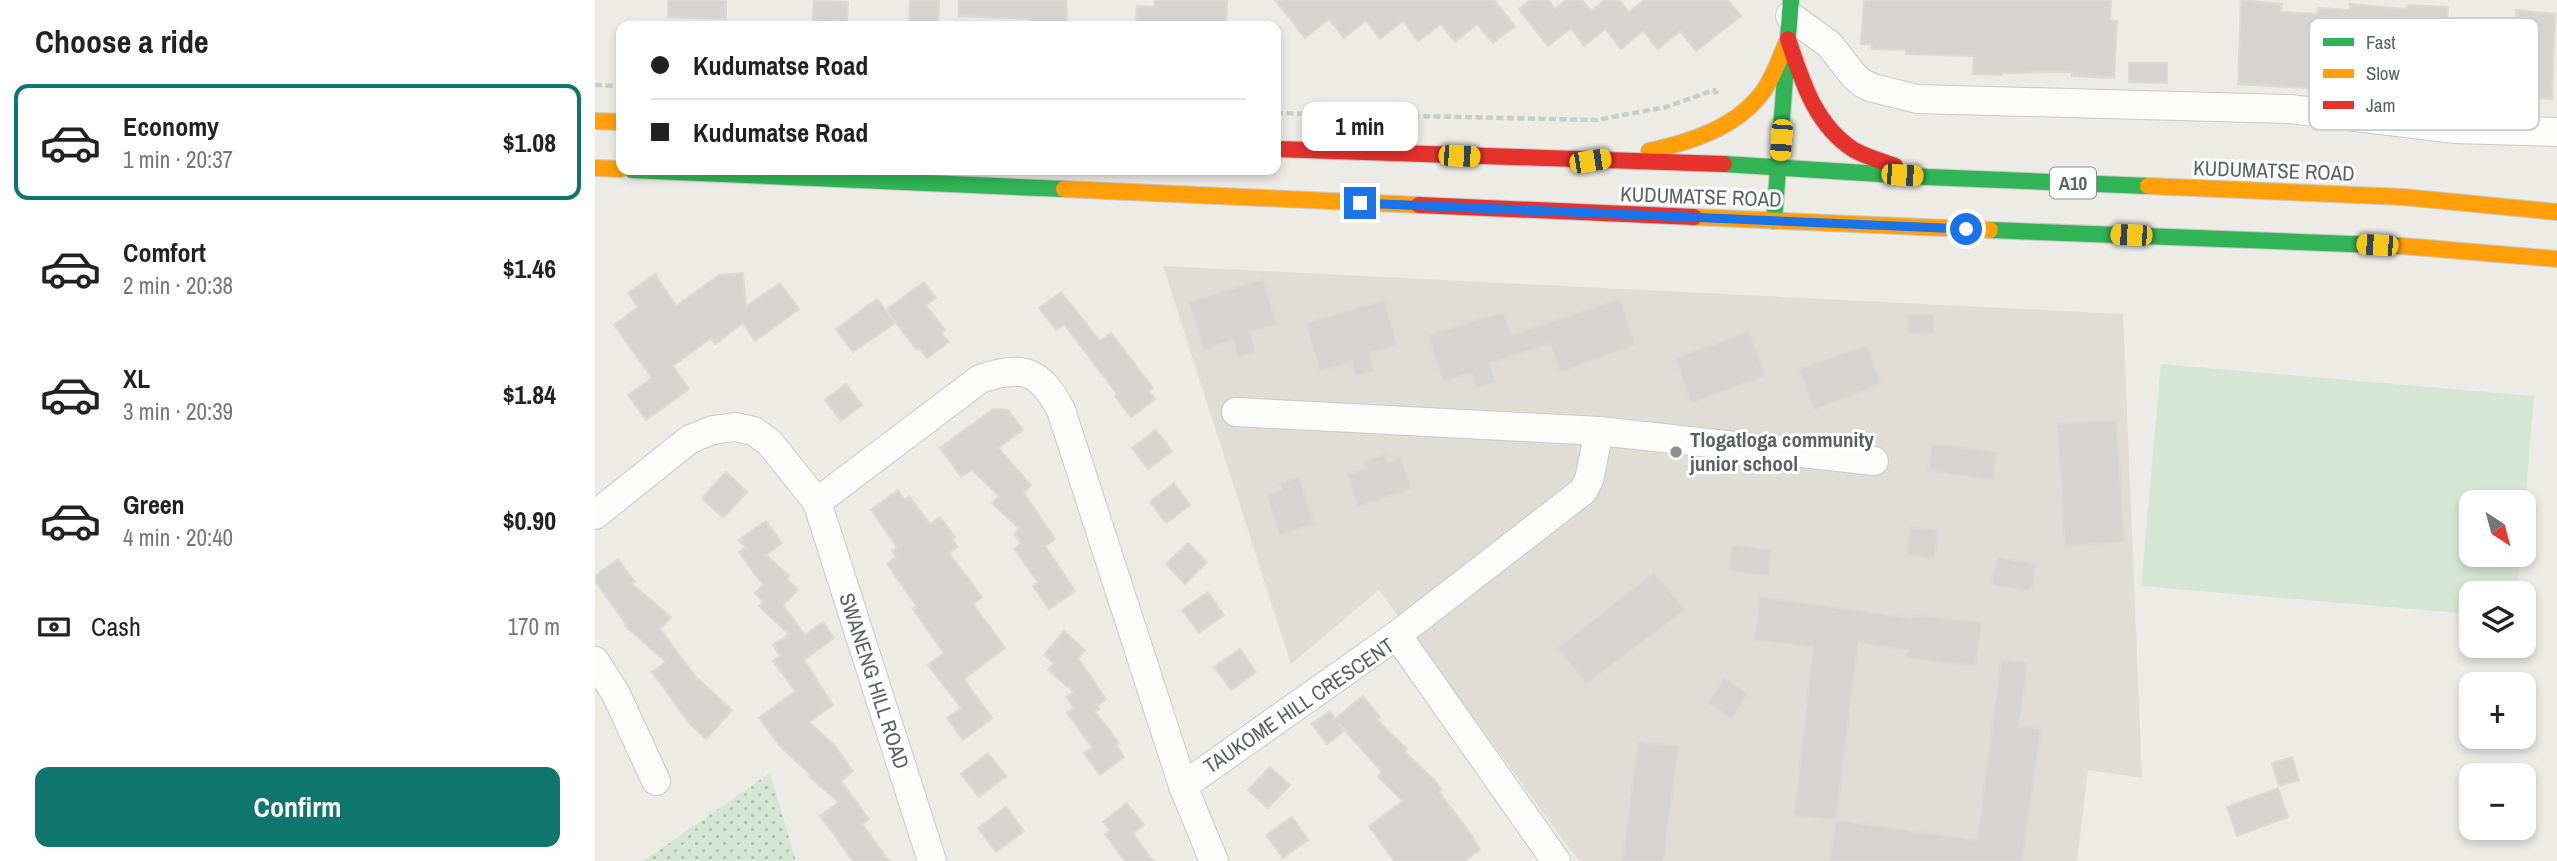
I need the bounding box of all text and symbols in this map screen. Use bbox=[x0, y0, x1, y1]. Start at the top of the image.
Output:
legend bbox=[2309, 18, 2539, 130]
text: Choose a ride bbox=[35, 20, 209, 63]
text: Fast bbox=[2366, 29, 2396, 55]
text: Kudumatse Road bbox=[693, 48, 868, 83]
text: Slow bbox=[2366, 60, 2401, 86]
text: Jam bbox=[2366, 92, 2395, 118]
callout: 1 min bbox=[1302, 102, 1418, 150]
text: Economy bbox=[123, 109, 219, 144]
icon: car bbox=[39, 111, 102, 174]
text: 1 min bbox=[1335, 111, 1385, 142]
text: Kudumatse Road bbox=[693, 115, 868, 150]
car bbox=[1770, 118, 1793, 162]
text: $1.08 bbox=[503, 125, 556, 160]
text: 1 min · 20:37 bbox=[123, 144, 233, 175]
car bbox=[1438, 145, 1481, 167]
car bbox=[1568, 147, 1613, 175]
street label: KUDUMATSE ROAD bbox=[2193, 153, 2355, 188]
car bbox=[1881, 163, 1924, 187]
road number: A10 bbox=[2050, 168, 2096, 198]
street label: KUDUMATSE ROAD bbox=[1620, 179, 1782, 214]
route end bbox=[1344, 187, 1376, 219]
route start bbox=[1950, 213, 1982, 245]
car bbox=[2110, 224, 2153, 246]
car bbox=[2356, 233, 2399, 257]
text: Comfort bbox=[123, 235, 206, 270]
icon: car bbox=[39, 237, 102, 300]
text: $1.46 bbox=[503, 251, 556, 286]
text: 2 min · 20:38 bbox=[123, 270, 233, 301]
text: XL bbox=[123, 361, 150, 396]
icon: car bbox=[39, 363, 102, 426]
text: $1.84 bbox=[503, 377, 556, 412]
text: 3 min · 20:39 bbox=[123, 396, 233, 427]
place label: Tlogatloga community junior school bbox=[1689, 425, 1874, 478]
marker: Tlogatloga community junior school bbox=[1668, 444, 1684, 460]
text: Green bbox=[123, 487, 185, 522]
icon: car bbox=[39, 489, 102, 552]
north arrow bbox=[2459, 490, 2536, 567]
map controls bbox=[2459, 490, 2536, 840]
text: $0.90 bbox=[503, 503, 556, 538]
text: 4 min · 20:40 bbox=[123, 522, 233, 553]
button: layers bbox=[2459, 581, 2536, 658]
street label: SWANENG HILL ROAD bbox=[832, 589, 917, 773]
icon: cash bbox=[35, 608, 73, 646]
text: Cash bbox=[91, 609, 141, 644]
text: 170 m bbox=[508, 611, 560, 642]
street label: TAUKOME HILL CRESCENT bbox=[1198, 631, 1400, 780]
button: + bbox=[2459, 672, 2536, 749]
button: − bbox=[2459, 763, 2536, 840]
button: Confirm bbox=[35, 767, 560, 847]

